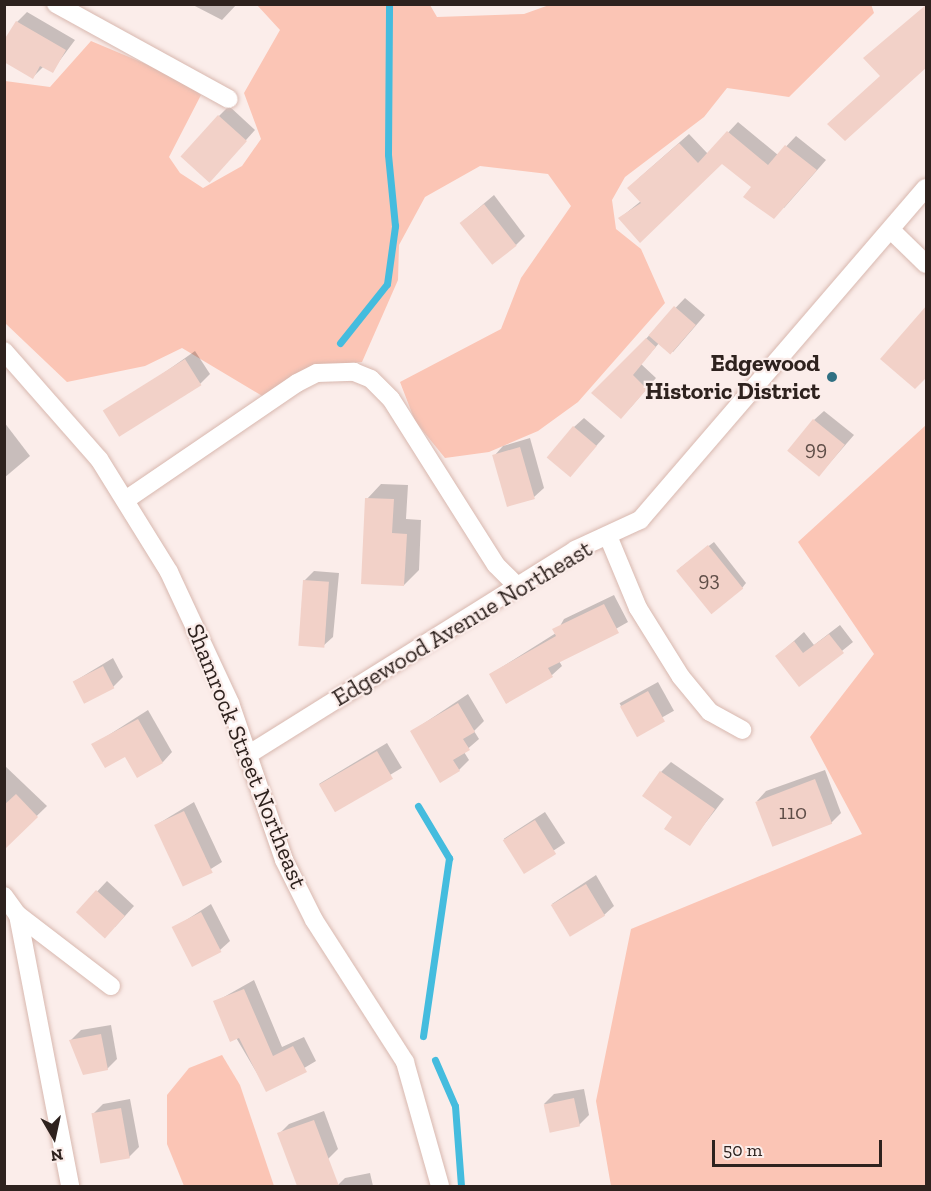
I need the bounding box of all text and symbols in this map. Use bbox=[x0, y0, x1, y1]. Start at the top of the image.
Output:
place label: Edgewood Historic District bbox=[645, 349, 820, 405]
marker: Edgewood Historic District bbox=[825, 370, 839, 384]
house number: 99 bbox=[805, 435, 827, 461]
street label: Edgewood Avenue Northeast bbox=[327, 534, 597, 712]
house number: 93 bbox=[698, 566, 720, 592]
street label: Shamrock Street Northeast bbox=[181, 619, 313, 893]
house number: 110 bbox=[779, 799, 807, 825]
north arrow bbox=[24, 1107, 84, 1167]
scale bar bbox=[715, 1128, 884, 1166]
text: 50 m bbox=[723, 1139, 762, 1161]
text: N bbox=[49, 1145, 64, 1166]

